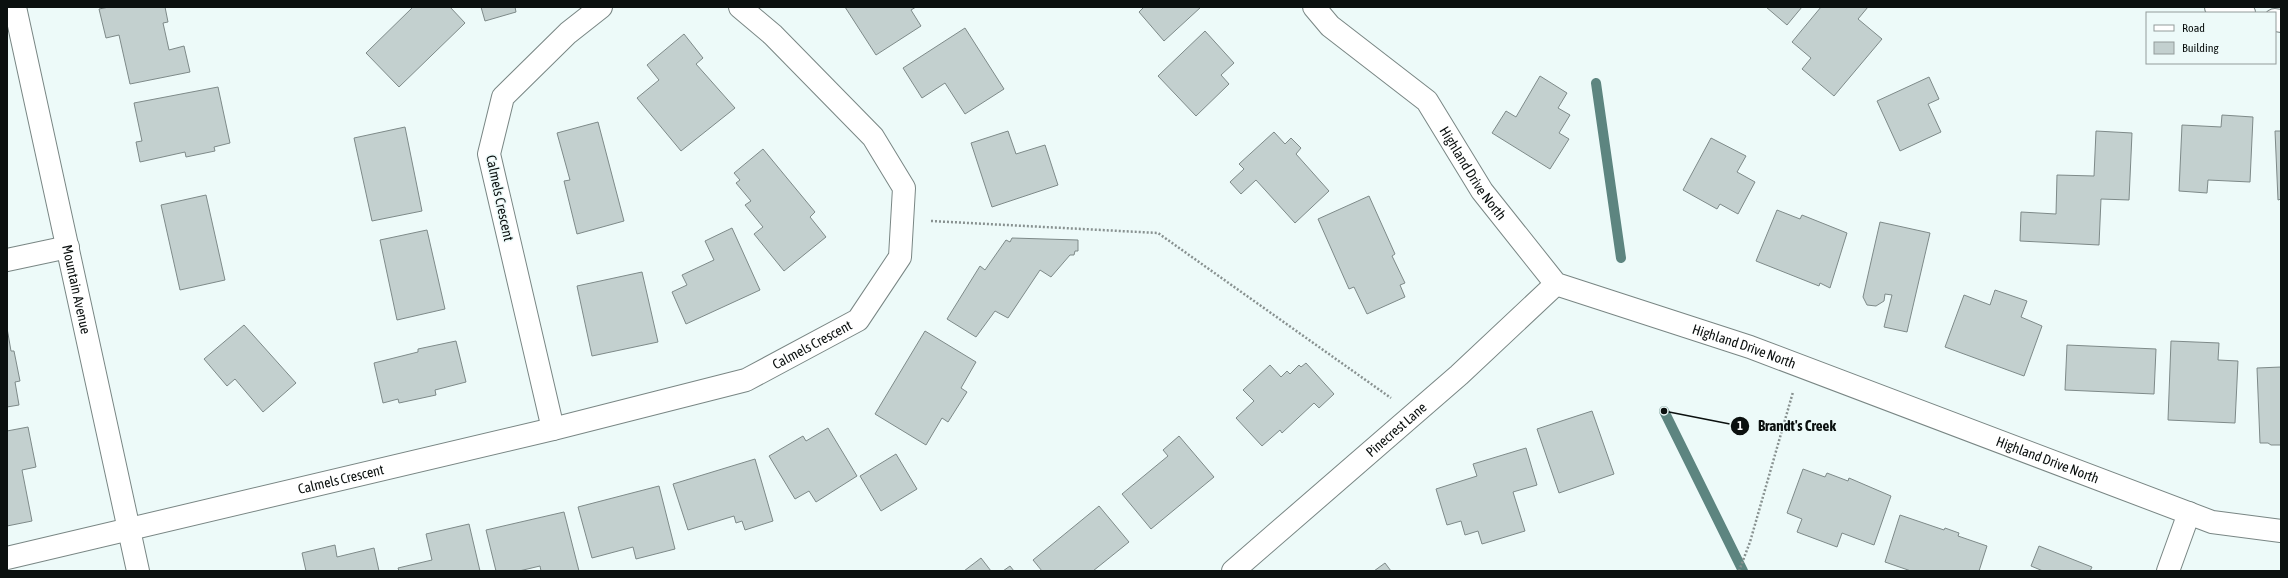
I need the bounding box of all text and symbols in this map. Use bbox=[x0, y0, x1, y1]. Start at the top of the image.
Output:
legend bbox=[2146, 12, 2276, 64]
text: Road bbox=[2182, 21, 2205, 35]
text: Building bbox=[2182, 41, 2220, 55]
street label: Highland Drive North bbox=[1436, 123, 1510, 223]
street label: Calmels Crescent bbox=[483, 153, 517, 243]
street label: Mountain Avenue bbox=[59, 243, 94, 335]
street label: Calmels Crescent bbox=[770, 317, 854, 372]
street label: Highland Drive North bbox=[1690, 321, 1798, 372]
street label: Pinecrest Lane bbox=[1363, 399, 1430, 460]
callout: Brandt's Creek bbox=[1730, 413, 1844, 440]
text: Brandt's Creek bbox=[1758, 417, 1836, 434]
text: 1 bbox=[1737, 419, 1743, 433]
street label: Highland Drive North bbox=[1994, 433, 2101, 486]
street label: Calmels Crescent bbox=[296, 461, 385, 497]

